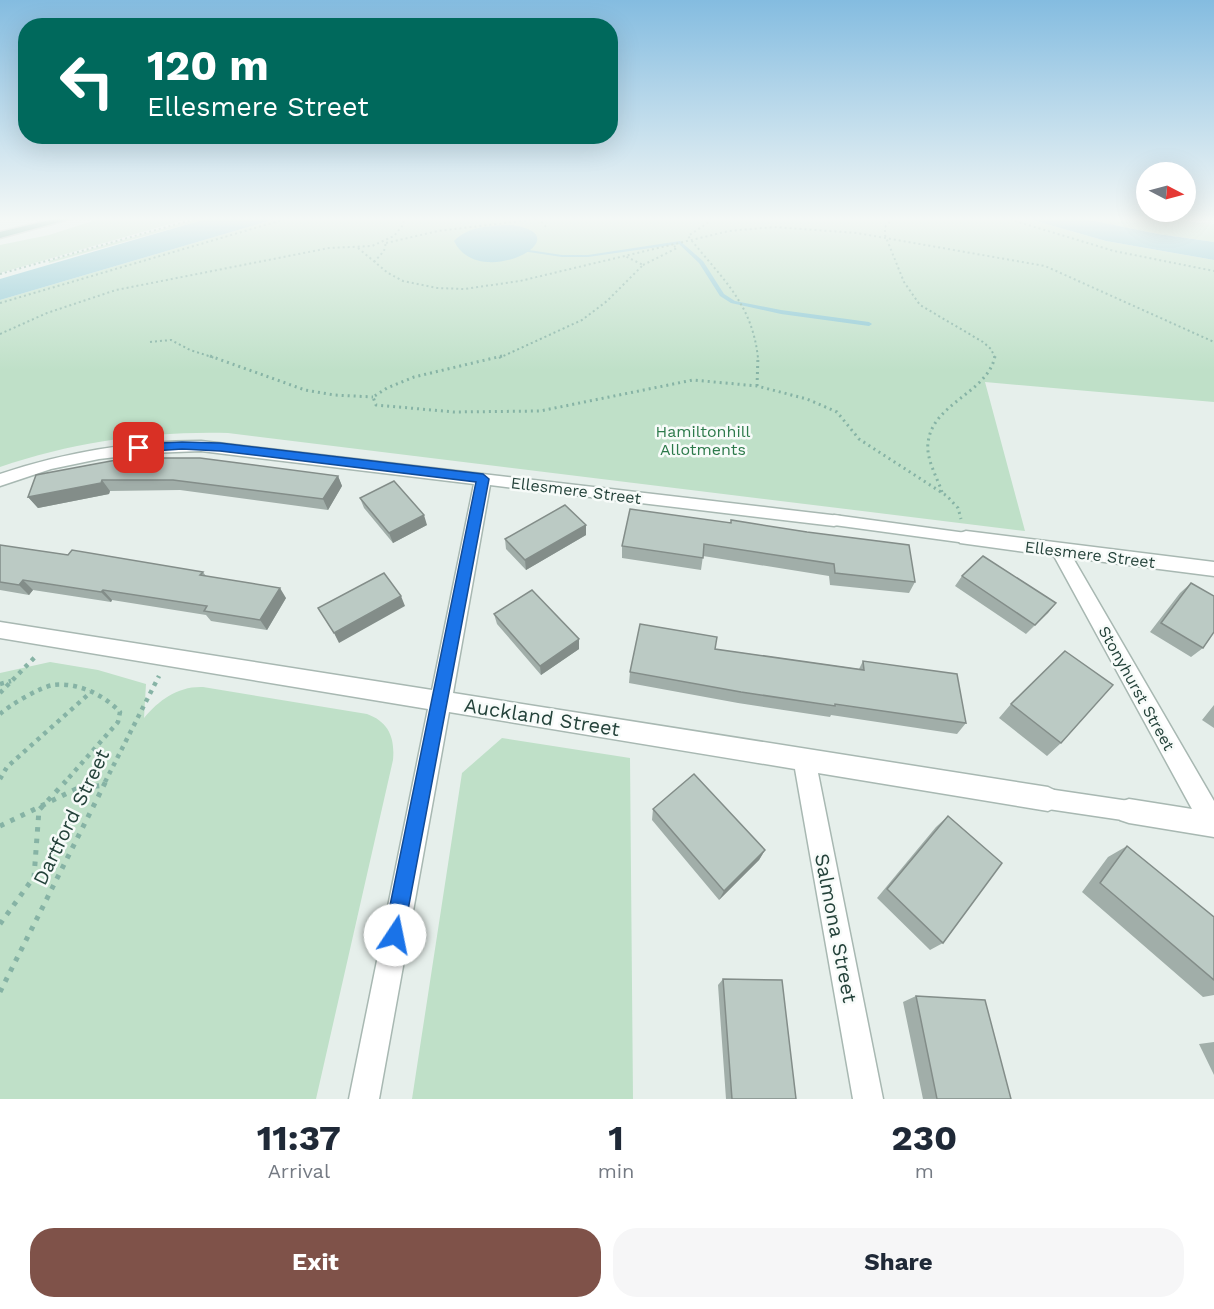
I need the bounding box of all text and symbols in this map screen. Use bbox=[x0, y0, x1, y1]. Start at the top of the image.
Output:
text: 120 m bbox=[147, 41, 269, 90]
icon: left bbox=[48, 42, 126, 120]
text: Ellesmere Street bbox=[147, 91, 369, 123]
north arrow bbox=[1136, 162, 1196, 222]
map controls bbox=[1136, 162, 1196, 222]
pin bbox=[113, 422, 164, 473]
park label: Hamiltonhill Allotments bbox=[656, 422, 751, 459]
icon: arrive bbox=[122, 431, 155, 464]
street label: Ellesmere Street bbox=[510, 473, 643, 508]
street label: Ellesmere Street bbox=[1024, 537, 1157, 572]
street label: Stonyhurst Street bbox=[1095, 623, 1179, 754]
street label: Auckland Street bbox=[462, 693, 622, 741]
street label: Dartford Street bbox=[28, 745, 115, 889]
street label: Salmona Street bbox=[810, 851, 862, 1005]
position arrow bbox=[363, 903, 427, 967]
text: 11:37 bbox=[257, 1117, 341, 1159]
text: 1 bbox=[608, 1117, 624, 1159]
text: 230 bbox=[891, 1117, 957, 1159]
text: Arrival bbox=[268, 1159, 330, 1183]
text: min bbox=[598, 1159, 634, 1183]
text: m bbox=[915, 1159, 934, 1183]
button: Exit bbox=[30, 1228, 601, 1297]
button: Share bbox=[613, 1228, 1184, 1297]

